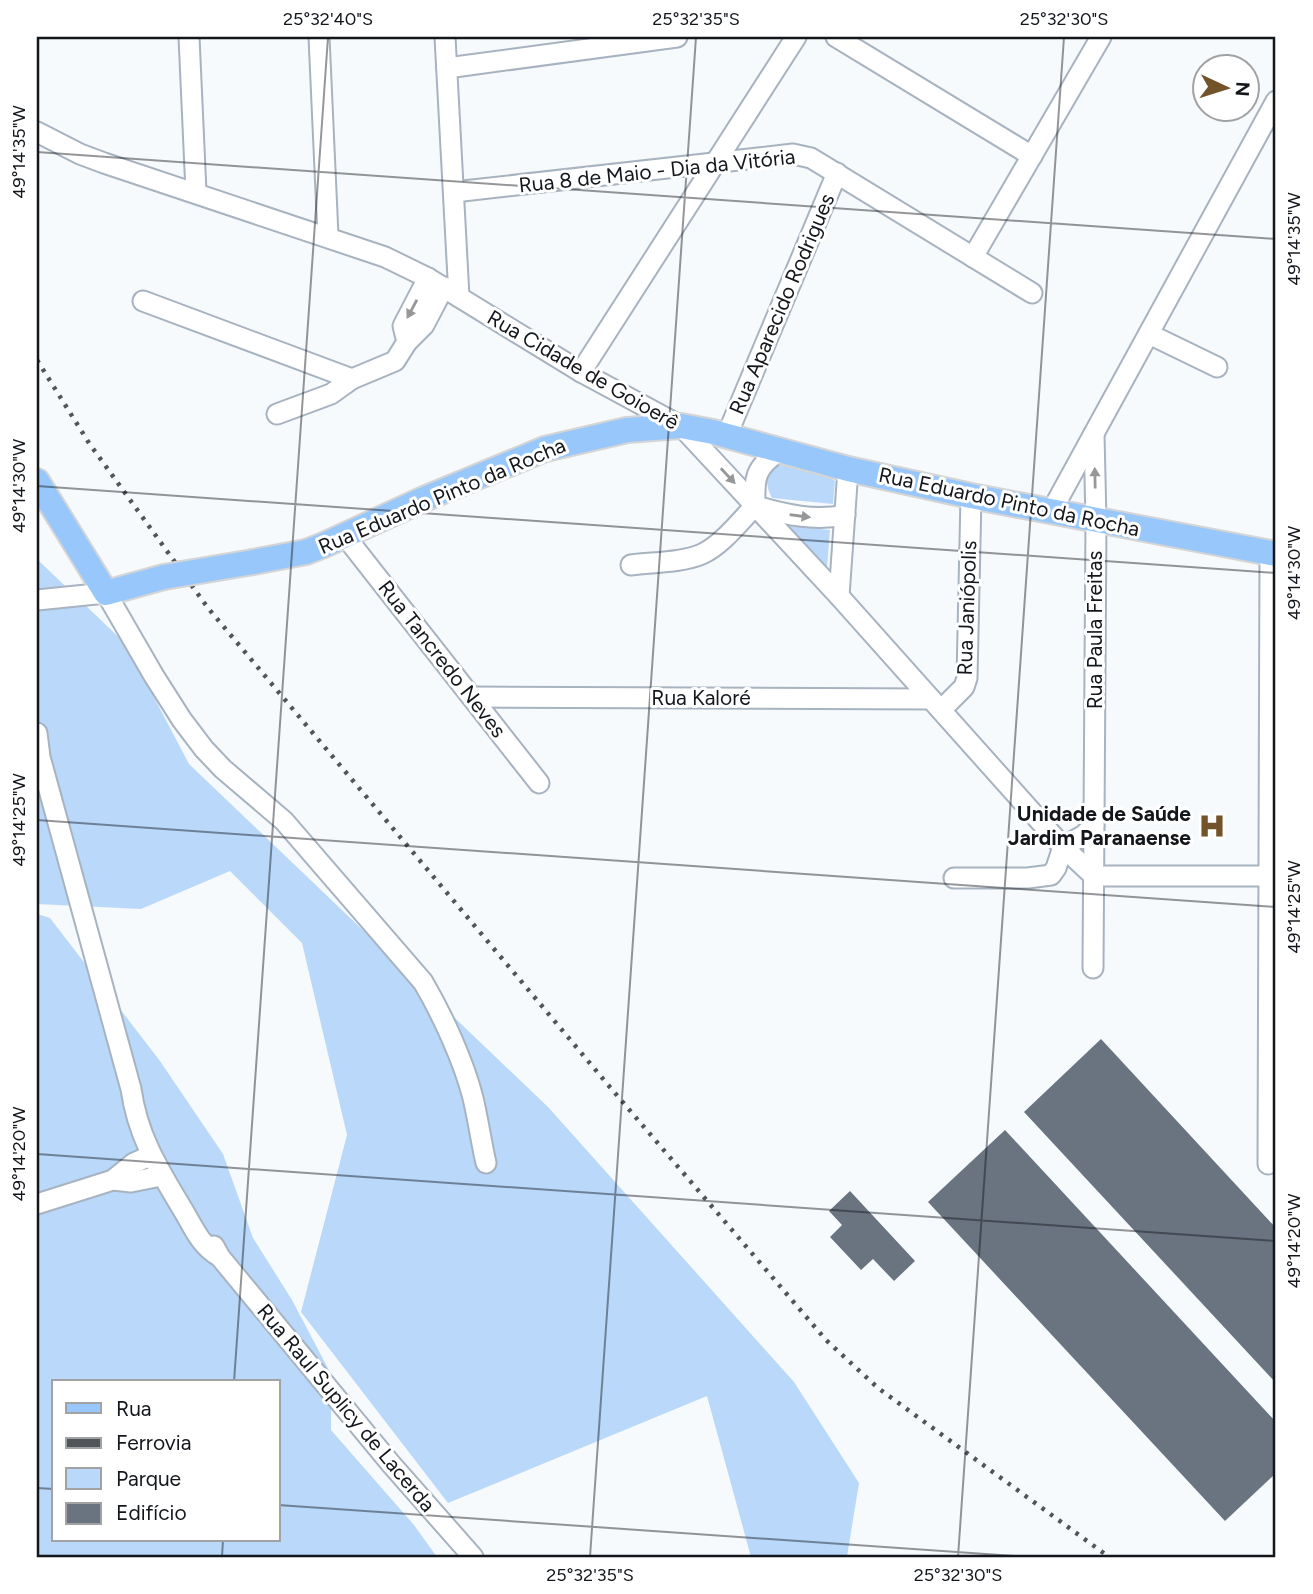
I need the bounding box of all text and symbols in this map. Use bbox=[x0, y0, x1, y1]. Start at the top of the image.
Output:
text: 25°32'40"S bbox=[283, 8, 373, 30]
text: 25°32'35"S bbox=[652, 8, 740, 30]
text: 25°32'30"S bbox=[1020, 8, 1108, 30]
north arrow bbox=[1190, 52, 1260, 122]
text: N bbox=[1230, 81, 1254, 97]
text: 49°14'35"W bbox=[8, 105, 30, 199]
street label: Rua 8 de Maio - Dia da Vitória bbox=[517, 144, 797, 197]
street label: Rua Aparecido Rodrigues bbox=[724, 190, 839, 418]
text: 49°14'35"W bbox=[1283, 192, 1305, 286]
one-way arrow bbox=[406, 300, 418, 319]
street label: Rua Cidade de Goioerê bbox=[483, 305, 683, 435]
street label: Rua Eduardo Pinto da Rocha bbox=[314, 432, 569, 559]
text: 49°14'30"W bbox=[8, 438, 30, 533]
street label: Rua Eduardo Pinto da Rocha bbox=[876, 462, 1142, 541]
one-way arrow bbox=[1089, 466, 1101, 488]
one-way arrow bbox=[720, 467, 736, 485]
one-way arrow bbox=[789, 511, 811, 522]
text: 49°14'30"W bbox=[1283, 525, 1305, 620]
street label: Rua Janiópolis bbox=[952, 540, 981, 676]
street label: Rua Paula Freitas bbox=[1082, 551, 1107, 709]
street label: Rua Tancredo Neves bbox=[373, 575, 511, 742]
street label: Rua Kaloré bbox=[651, 685, 751, 710]
text: 49°14'25"W bbox=[8, 772, 30, 867]
place label: Unidade de Saúde Jardim Paranaense bbox=[1008, 801, 1191, 850]
hospital icon: Unidade de Saúde Jardim Paranaense bbox=[1197, 811, 1227, 841]
text: 49°14'25"W bbox=[1283, 859, 1305, 954]
text: 49°14'20"W bbox=[8, 1106, 30, 1201]
text: 49°14'20"W bbox=[1283, 1193, 1305, 1288]
street label: Rua Raul Suplicy de Lacerda bbox=[252, 1299, 441, 1517]
legend bbox=[52, 1380, 280, 1542]
text: Rua bbox=[116, 1396, 152, 1421]
text: Ferrovia bbox=[116, 1430, 191, 1455]
text: Parque bbox=[116, 1466, 181, 1491]
text: Edifício bbox=[116, 1500, 187, 1525]
text: 25°32'35"S bbox=[546, 1564, 634, 1586]
text: 25°32'30"S bbox=[914, 1564, 1002, 1586]

